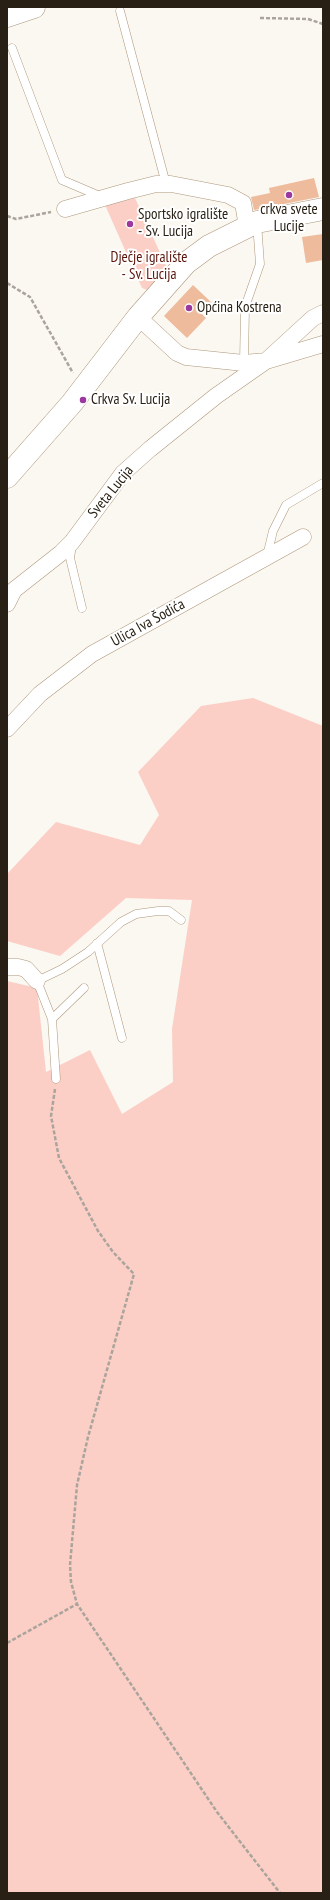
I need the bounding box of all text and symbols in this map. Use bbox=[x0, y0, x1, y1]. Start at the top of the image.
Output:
marker: crkva svete Lucije bbox=[284, 190, 294, 200]
place label: crkva svete Lucije bbox=[260, 201, 318, 236]
place label: Sportsko igralište - Sv. Lucija bbox=[138, 206, 228, 241]
marker: Sportsko igralište - Sv. Lucija bbox=[125, 219, 135, 229]
park label: Dječje igralište - Sv. Lucija bbox=[111, 249, 187, 284]
place label: Općina Kostrena bbox=[197, 299, 281, 317]
marker: Općina Kostrena bbox=[184, 303, 194, 313]
place label: Crkva Sv. Lucija bbox=[91, 391, 170, 409]
marker: Crkva Sv. Lucija bbox=[78, 395, 88, 405]
street label: Sveta Lucija bbox=[84, 462, 138, 522]
street label: Ulica Iva Šodića bbox=[108, 595, 188, 651]

